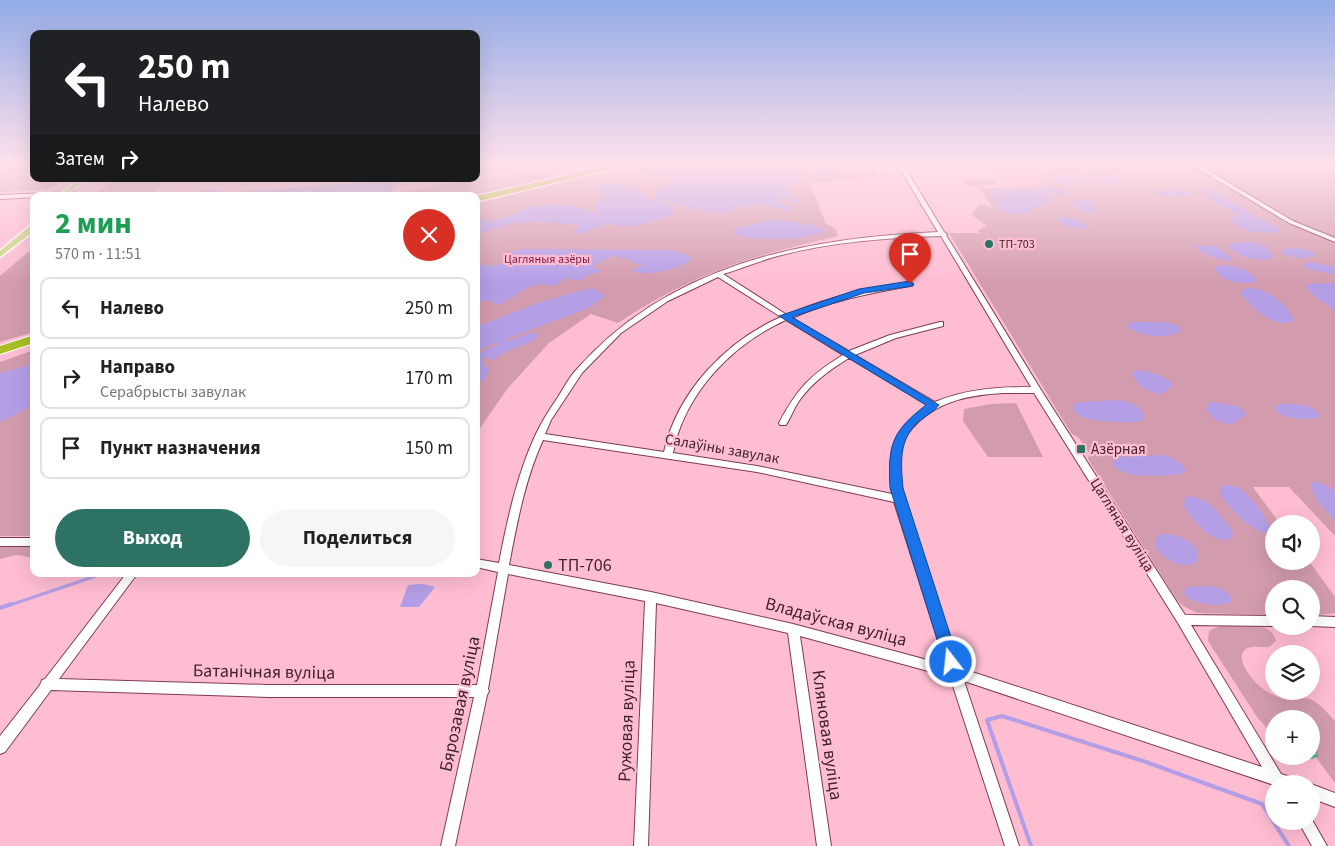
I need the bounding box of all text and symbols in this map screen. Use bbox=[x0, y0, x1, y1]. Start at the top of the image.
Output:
text: 250 m bbox=[138, 42, 230, 92]
icon: left bbox=[55, 50, 120, 115]
text: Налево bbox=[138, 88, 209, 120]
icon: right bbox=[115, 145, 143, 173]
text: Затем bbox=[55, 146, 105, 173]
text: 2 мин bbox=[55, 202, 132, 245]
button: close bbox=[403, 209, 455, 261]
pin bbox=[889, 233, 931, 284]
place label: ТП-703 bbox=[999, 236, 1035, 253]
marker: ТП-703 bbox=[983, 238, 995, 250]
icon: arrive bbox=[896, 240, 924, 268]
text: 570 m · 11:51 bbox=[55, 243, 142, 265]
park label: Цагляныя азёры bbox=[504, 251, 590, 268]
icon: left bbox=[57, 294, 85, 322]
text: Налево bbox=[100, 295, 164, 322]
text: 250 m bbox=[405, 295, 453, 322]
text: Направо bbox=[100, 354, 175, 381]
icon: right bbox=[57, 364, 85, 392]
text: 170 m bbox=[405, 365, 453, 392]
text: Серабрысты завулак bbox=[100, 381, 246, 403]
street label: Салаўіны завулак bbox=[663, 429, 781, 469]
icon: arrive bbox=[57, 434, 85, 462]
text: Пункт назначения bbox=[100, 435, 261, 462]
text: 150 m bbox=[405, 435, 453, 462]
place label: Азёрная bbox=[1091, 439, 1146, 460]
marker: Азёрная bbox=[1075, 443, 1087, 455]
street label: Цагляная вуліца bbox=[1085, 474, 1159, 576]
button: Выход bbox=[55, 509, 250, 567]
button: Поделиться bbox=[260, 509, 455, 567]
map controls bbox=[1265, 515, 1320, 830]
button: sound bbox=[1265, 515, 1320, 570]
place label: ТП-706 bbox=[558, 553, 612, 578]
marker: ТП-706 bbox=[542, 559, 554, 571]
button: search bbox=[1265, 580, 1320, 635]
street label: Владаўская вуліца bbox=[762, 591, 910, 653]
street label: Бярозавая вуліца bbox=[433, 634, 487, 774]
position arrow bbox=[924, 635, 976, 687]
button: layers bbox=[1265, 645, 1320, 700]
street label: Батанічная вуліца bbox=[193, 658, 335, 686]
street label: Ружовая вуліца bbox=[612, 660, 642, 782]
street label: Кляновая вуліца bbox=[805, 668, 849, 802]
button: + bbox=[1265, 710, 1320, 765]
button: − bbox=[1265, 775, 1320, 830]

